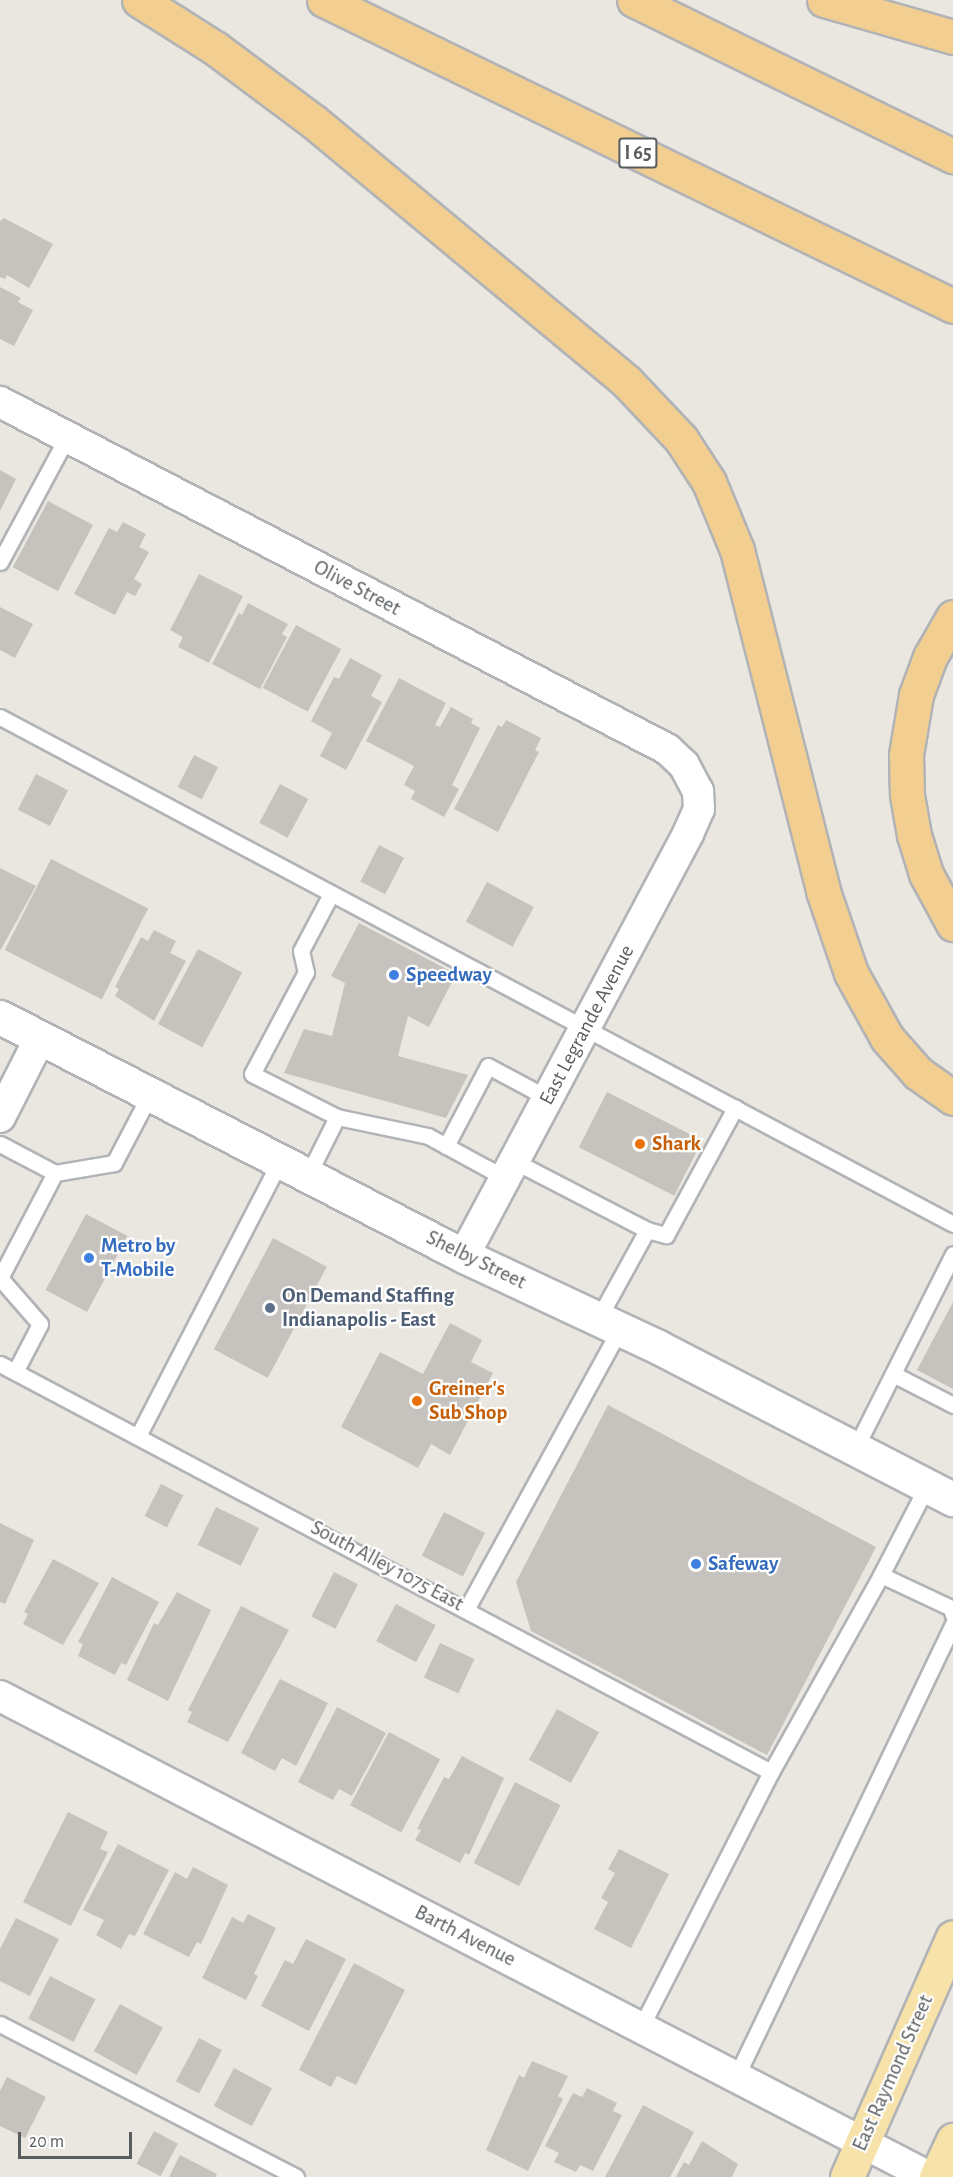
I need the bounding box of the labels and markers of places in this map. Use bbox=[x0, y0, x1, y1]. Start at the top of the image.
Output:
place label: Speedway bbox=[406, 962, 492, 988]
marker: Speedway bbox=[387, 968, 401, 982]
place label: Shark bbox=[652, 1131, 701, 1157]
marker: Shark bbox=[633, 1137, 647, 1151]
place label: Metro by T-Mobile bbox=[101, 1233, 175, 1283]
marker: Metro by T-Mobile bbox=[82, 1251, 96, 1265]
place label: On Demand Staffing Indianapolis - East bbox=[282, 1283, 454, 1333]
marker: On Demand Staffing Indianapolis - East bbox=[263, 1301, 277, 1315]
place label: Greiner's Sub Shop bbox=[429, 1376, 507, 1426]
marker: Greiner's Sub Shop bbox=[410, 1394, 424, 1408]
place label: Safeway bbox=[708, 1551, 778, 1577]
marker: Safeway bbox=[689, 1557, 703, 1571]

